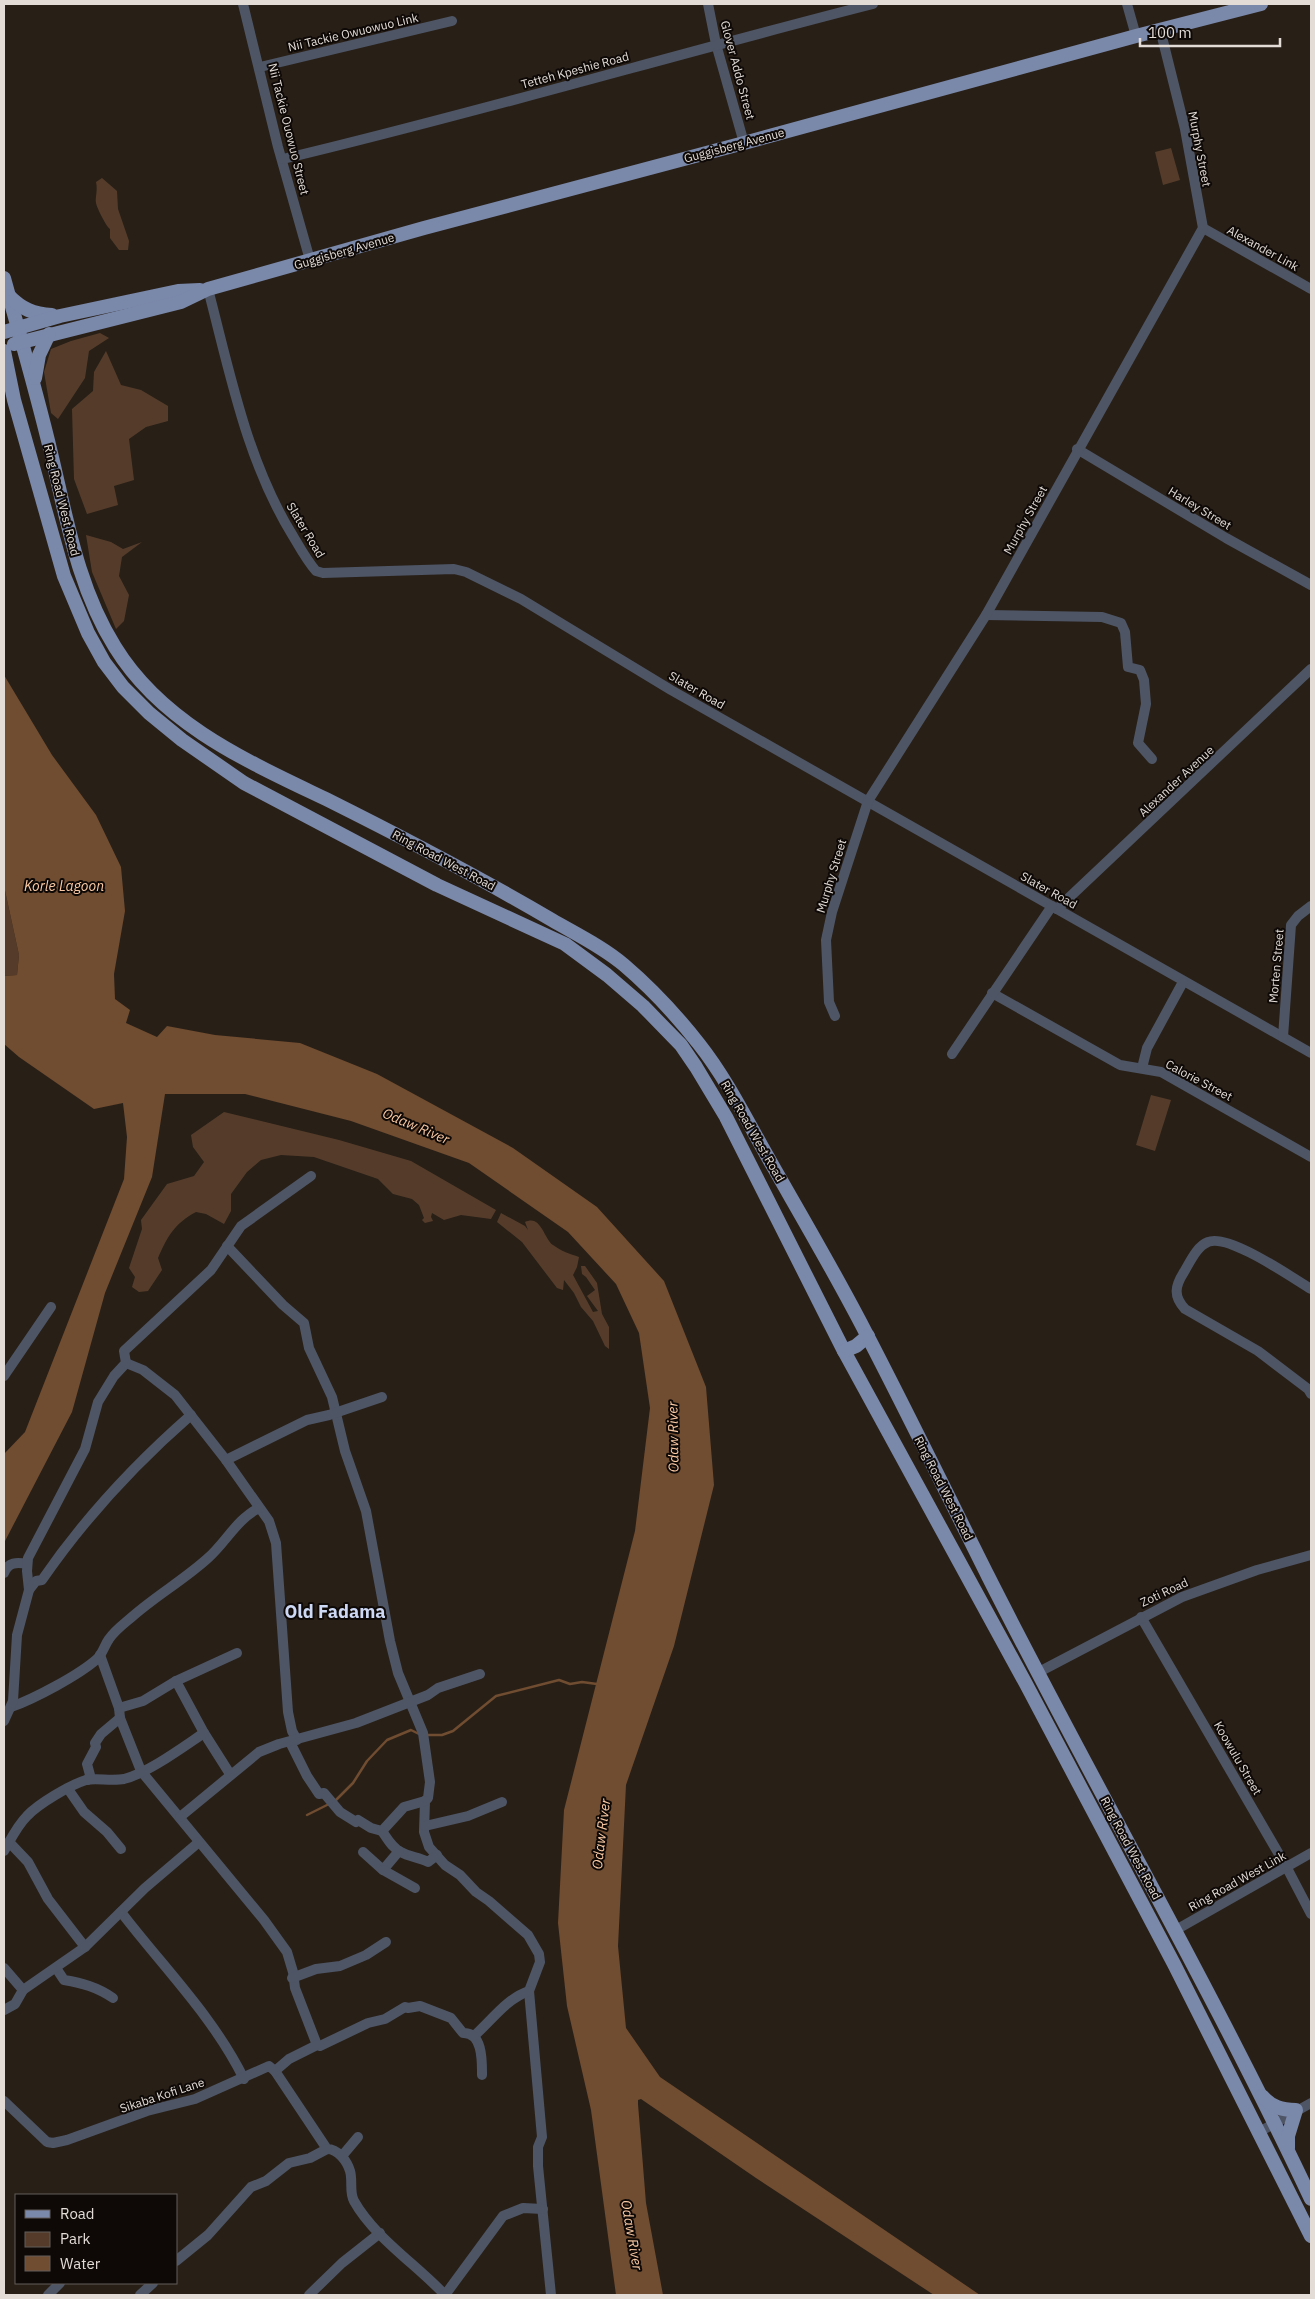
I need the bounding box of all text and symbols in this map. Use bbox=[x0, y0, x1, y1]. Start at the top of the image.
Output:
street label: Nii Tackie Owuowuo Link bbox=[286, 10, 420, 54]
scale bar bbox=[1140, 15, 1280, 47]
street label: Glover Addo Street bbox=[718, 19, 758, 121]
text: 100 m bbox=[1148, 23, 1192, 42]
street label: Tetteh Kpeshie Road bbox=[520, 48, 630, 92]
street label: Nii Tackie Ouowuo Street bbox=[265, 62, 313, 196]
street label: Murphy Street bbox=[1185, 110, 1215, 188]
street label: Guggisberg Avenue bbox=[682, 124, 786, 166]
street label: Alexander Link bbox=[1225, 222, 1302, 274]
street label: Guggisberg Avenue bbox=[292, 229, 396, 272]
street label: Ring Road West Road bbox=[41, 443, 83, 557]
street label: Murphy Street bbox=[1000, 483, 1050, 557]
street label: Harley Street bbox=[1166, 483, 1234, 533]
street label: Slater Road bbox=[284, 499, 328, 561]
street label: Slater Road bbox=[666, 668, 728, 712]
street label: Alexander Avenue bbox=[1135, 742, 1217, 820]
street label: Ring Road West Road bbox=[390, 826, 498, 894]
street label: Murphy Street bbox=[813, 837, 849, 915]
street label: Slater Road bbox=[1018, 868, 1080, 912]
water label: Korle Lagoon bbox=[24, 877, 104, 895]
street label: Morten Street bbox=[1265, 928, 1287, 1004]
street label: Calorie Street bbox=[1163, 1056, 1235, 1104]
street label: Ring Road West Road bbox=[718, 1078, 788, 1184]
water label: Odaw River bbox=[380, 1104, 453, 1148]
water label: Odaw River bbox=[663, 1401, 683, 1473]
street label: Ring Road West Road bbox=[911, 1434, 977, 1542]
street label: Zoti Road bbox=[1138, 1574, 1190, 1610]
district label: Old Fadama bbox=[284, 1600, 386, 1623]
street label: Koowulu Street bbox=[1211, 1718, 1265, 1798]
street label: Ring Road West Road bbox=[1097, 1794, 1165, 1902]
water label: Odaw River bbox=[588, 1797, 614, 1870]
street label: Ring Road West Link bbox=[1186, 1848, 1289, 1914]
street label: Sikaba Kofi Lane bbox=[118, 2074, 207, 2116]
legend bbox=[15, 2194, 178, 2284]
water label: Odaw River bbox=[617, 2199, 647, 2272]
text: Road bbox=[60, 2204, 95, 2223]
text: Park bbox=[60, 2229, 90, 2248]
text: Water bbox=[60, 2254, 101, 2273]

